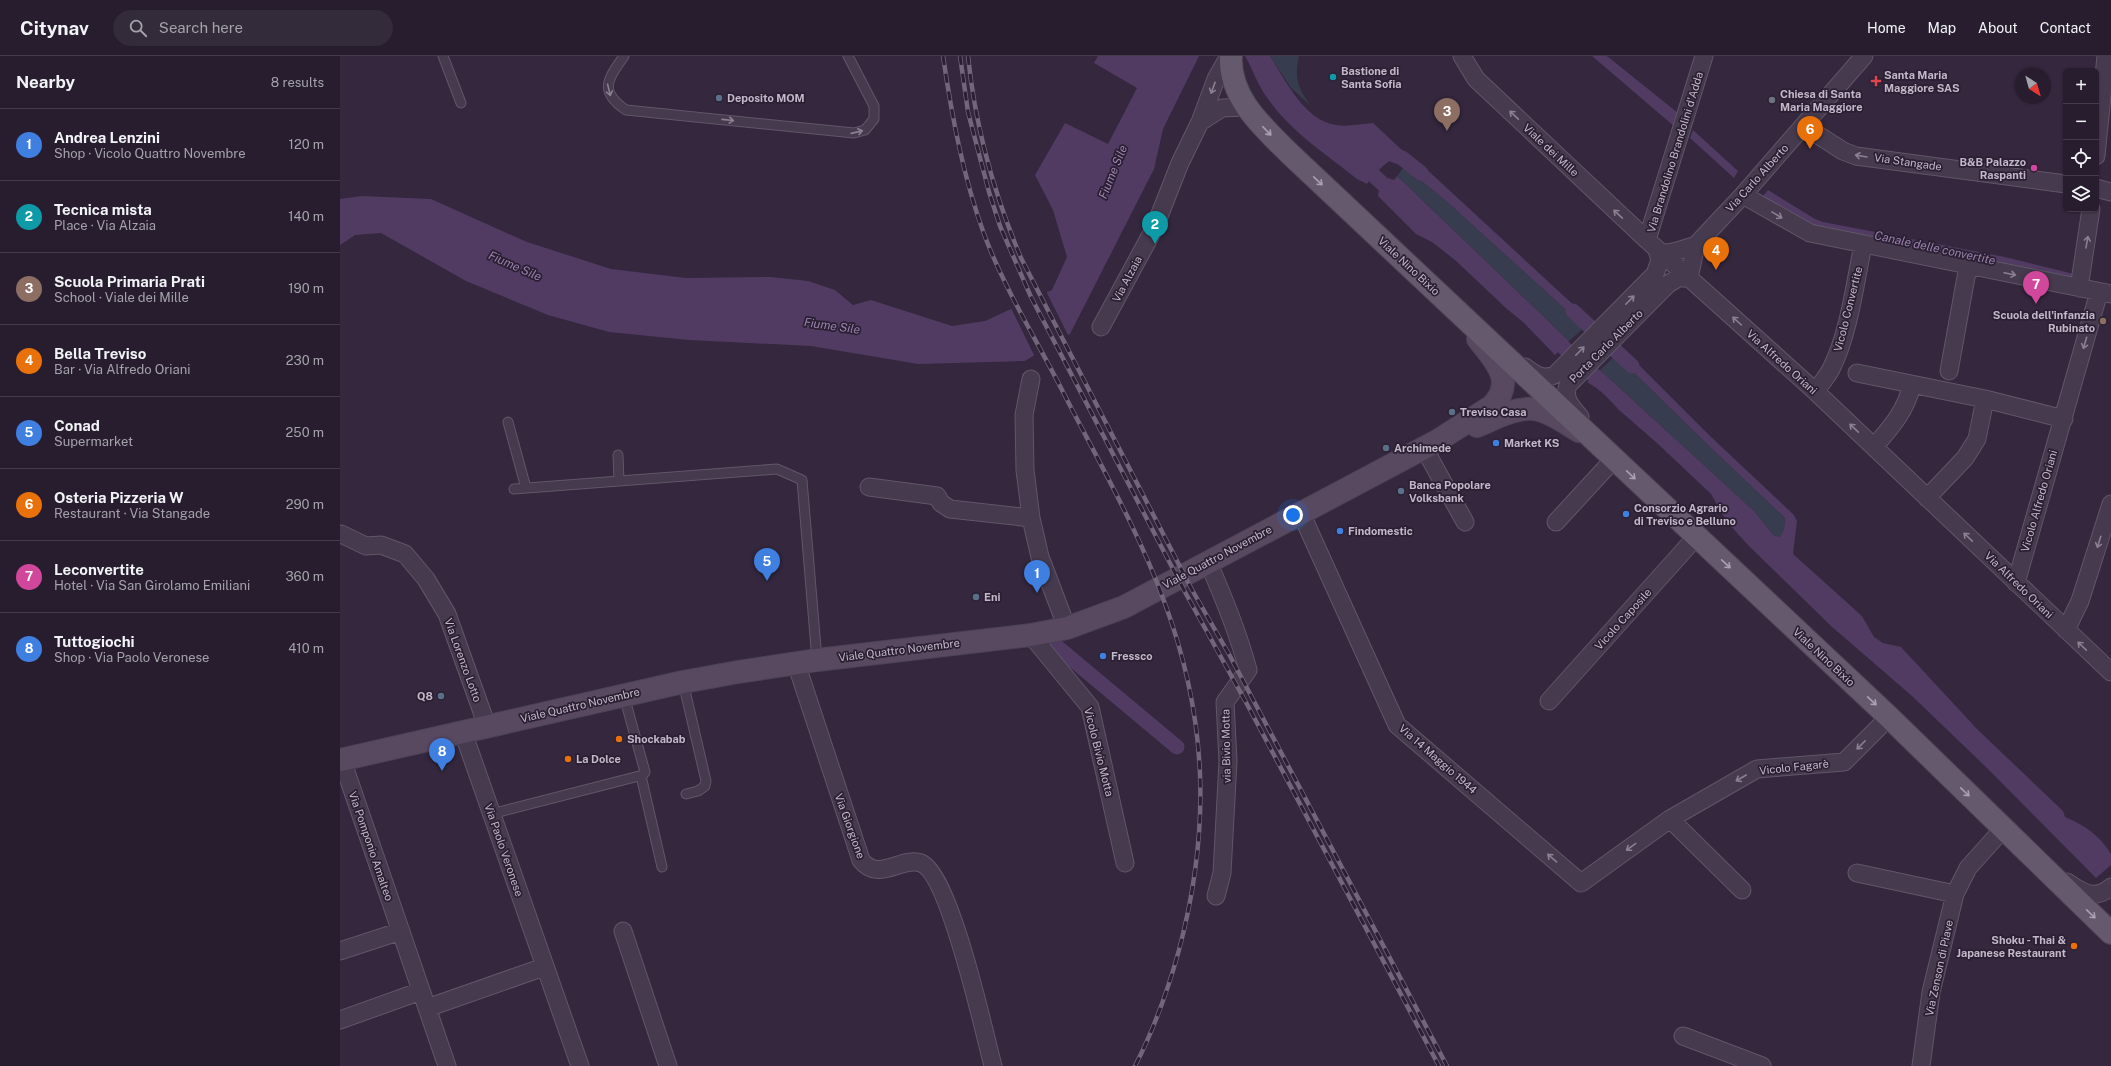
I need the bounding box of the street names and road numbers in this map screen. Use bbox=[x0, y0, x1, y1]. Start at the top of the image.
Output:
street label: Via Brandolino Brandolini d'Adda bbox=[1645, 70, 1705, 234]
street label: Viale dei Mille bbox=[1521, 121, 1581, 179]
street label: Via Carlo Alberto bbox=[1723, 142, 1791, 214]
street label: Via Stangade bbox=[1873, 151, 1943, 173]
street label: Viale Nino Bixio bbox=[1376, 234, 1442, 298]
street label: Via Alzaia bbox=[1110, 254, 1144, 304]
street label: Vicolo Convertite bbox=[1832, 265, 1864, 353]
street label: Porta Carlo Alberto bbox=[1567, 307, 1645, 385]
street label: Via Alfredo Oriani bbox=[1744, 327, 1820, 397]
street label: Vicolo Alfredo Oriani bbox=[2019, 449, 2059, 553]
street label: Viale Quattro Novembre bbox=[1160, 523, 1274, 591]
street label: Via Alfredo Oriani bbox=[1982, 549, 2056, 621]
street label: Vicolo Caposile bbox=[1592, 586, 1654, 652]
street label: Via Lorenzo Lotto bbox=[442, 616, 484, 704]
street label: Viale Nino Bixio bbox=[1791, 625, 1857, 689]
street label: Viale Quattro Novembre bbox=[838, 637, 960, 663]
street label: Viale Quattro Novembre bbox=[519, 685, 641, 725]
street label: Vicolo Bivio Motta bbox=[1082, 706, 1116, 798]
street label: via Bivio Motta bbox=[1219, 709, 1233, 783]
street label: Via 14 Maggio 1944 bbox=[1397, 722, 1479, 796]
street label: Vicolo Fagarè bbox=[1759, 757, 1829, 777]
street label: Via Pomponio Amalteo bbox=[347, 790, 395, 902]
street label: Via Giorgione bbox=[833, 792, 867, 860]
street label: Via Paolo Veronese bbox=[482, 802, 526, 898]
street label: Via Zenson di Piave bbox=[1923, 919, 1955, 1017]

